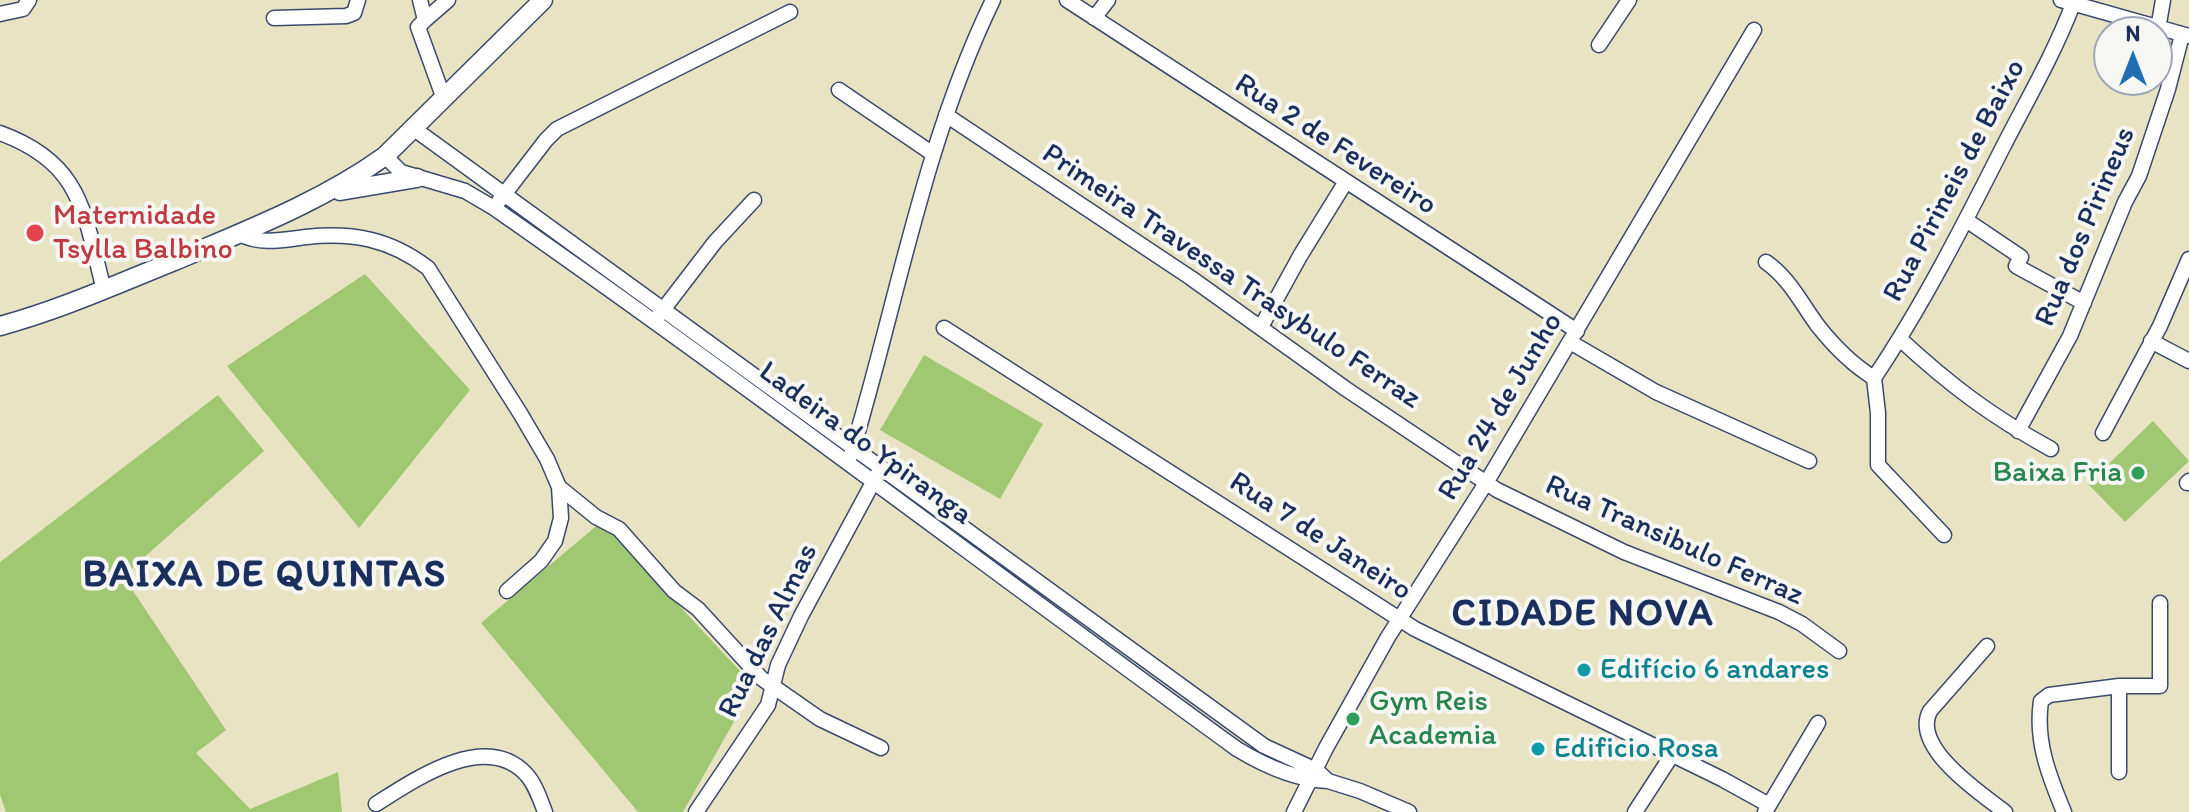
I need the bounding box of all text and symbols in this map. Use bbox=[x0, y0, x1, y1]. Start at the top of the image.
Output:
north arrow bbox=[2093, 16, 2173, 96]
text: N bbox=[2126, 20, 2140, 47]
street label: Rua Pirineis de Baixo bbox=[1876, 54, 2034, 308]
street label: Rua 2 de Fevereiro bbox=[1227, 66, 1443, 224]
street label: Rua dos Pirineus bbox=[2028, 122, 2144, 332]
street label: Primeira Travessa Trasybulo Ferraz bbox=[1035, 136, 1427, 418]
place label: Maternidade Tsylla Balbino bbox=[53, 198, 233, 268]
marker: Maternidade Tsylla Balbino bbox=[24, 222, 46, 244]
street label: Rua 24 de Junho bbox=[1431, 307, 1571, 507]
street label: Ladeira do Ypiranga bbox=[751, 354, 979, 534]
place label: Baixa Fria bbox=[1993, 455, 2122, 491]
marker: Baixa Fria bbox=[2129, 464, 2147, 482]
street label: Rua 7 de Janeiro bbox=[1222, 465, 1418, 609]
street label: Rua Transibulo Ferraz bbox=[1539, 468, 1809, 614]
street label: Rua das Almas bbox=[711, 538, 827, 724]
district label: BAIXA DE QUINTAS bbox=[87, 553, 443, 599]
district label: CIDADE NOVA bbox=[1451, 592, 1715, 638]
place label: Edifício 6 andares bbox=[1600, 652, 1829, 688]
marker: Edifício 6 andares bbox=[1575, 661, 1593, 679]
place label: Gym Reis Academia bbox=[1369, 684, 1497, 754]
marker: Gym Reis Academia bbox=[1344, 710, 1362, 728]
place label: Edificio Rosa bbox=[1554, 731, 1719, 767]
marker: Edificio Rosa bbox=[1529, 740, 1547, 758]

